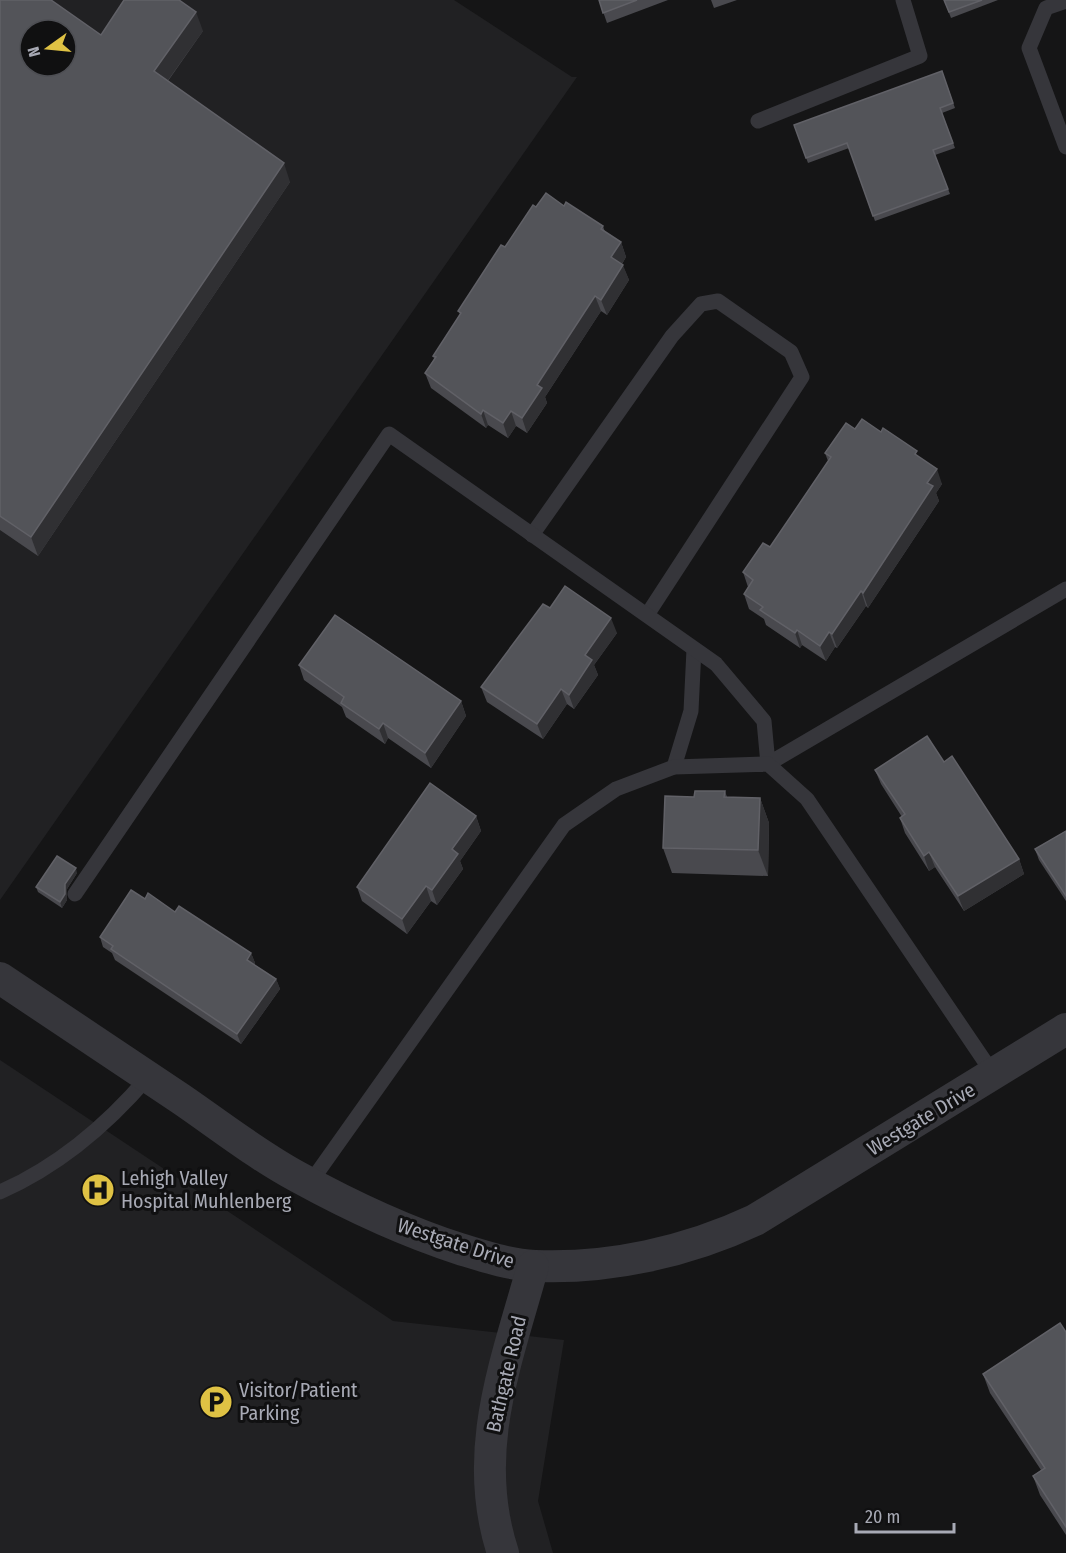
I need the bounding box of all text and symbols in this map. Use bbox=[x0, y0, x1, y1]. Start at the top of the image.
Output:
north arrow bbox=[18, 18, 78, 78]
text: N bbox=[24, 45, 44, 59]
street label: Westgate Drive bbox=[863, 1077, 979, 1161]
place label: Lehigh Valley Hospital Muhlenberg bbox=[121, 1166, 292, 1213]
hospital icon: Lehigh Valley Hospital Muhlenberg bbox=[80, 1172, 116, 1208]
street label: Westgate Drive bbox=[395, 1213, 517, 1273]
street label: Bathgate Road bbox=[481, 1313, 531, 1435]
place label: Visitor/Patient Parking bbox=[239, 1378, 358, 1425]
parking icon: Visitor/Patient Parking bbox=[198, 1384, 234, 1420]
scale bar bbox=[856, 1496, 954, 1534]
text: 20 m bbox=[865, 1506, 900, 1528]

